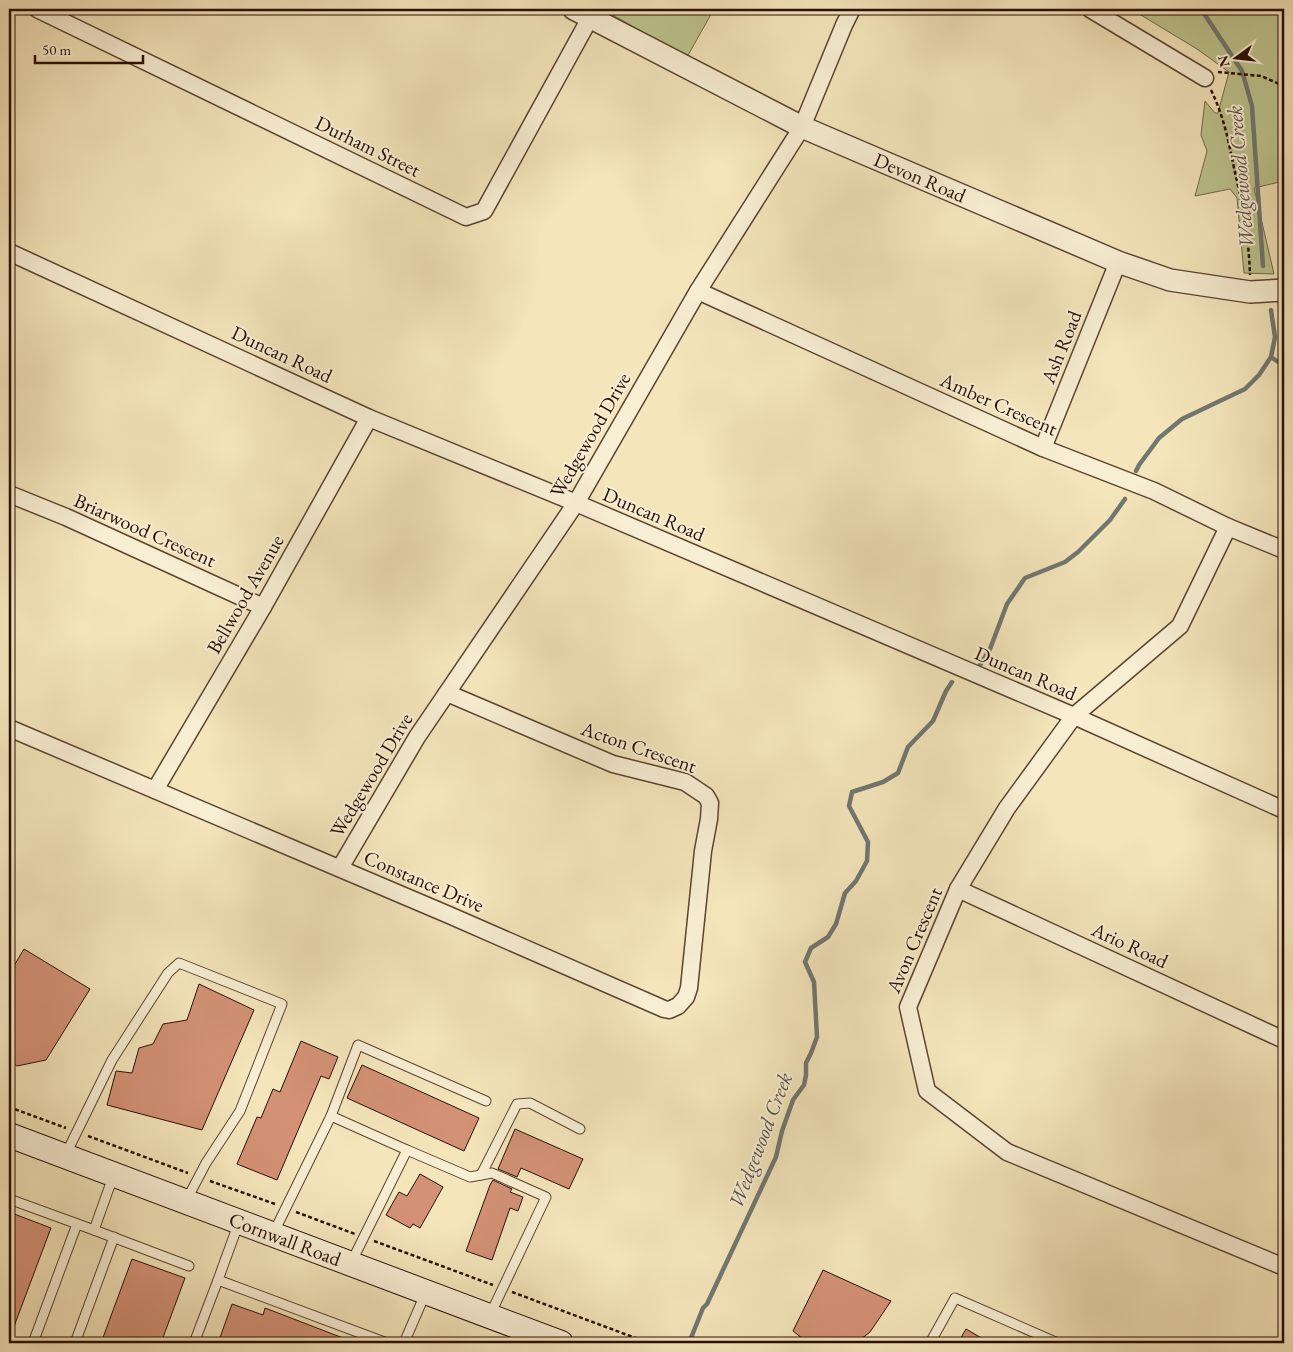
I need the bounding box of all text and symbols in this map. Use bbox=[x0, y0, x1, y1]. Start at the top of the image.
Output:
scale bar bbox=[35, 32, 142, 64]
north arrow bbox=[1210, 32, 1260, 82]
text: 50 m bbox=[42, 40, 71, 59]
text: N bbox=[1213, 53, 1234, 69]
water label: Wedgewood Creek bbox=[1220, 104, 1260, 249]
street label: Durham Street bbox=[311, 109, 426, 183]
street label: Devon Road bbox=[870, 146, 971, 209]
street label: Ash Road bbox=[1034, 306, 1088, 388]
street label: Duncan Road bbox=[227, 319, 337, 389]
street label: Amber Crescent bbox=[935, 366, 1062, 442]
street label: Wedgewood Drive bbox=[544, 368, 636, 502]
street label: Duncan Road bbox=[599, 481, 710, 547]
street label: Briarwood Crescent bbox=[70, 487, 221, 573]
street label: Bellwood Avenue bbox=[200, 529, 290, 658]
street label: Duncan Road bbox=[971, 640, 1082, 706]
street label: Wedgewood Drive bbox=[324, 708, 418, 842]
street label: Acton Crescent bbox=[577, 715, 701, 779]
street label: Constance Drive bbox=[360, 844, 488, 918]
street label: Avon Crescent bbox=[880, 882, 948, 998]
street label: Ario Road bbox=[1087, 916, 1173, 974]
water label: Wedgewood Creek bbox=[722, 1068, 798, 1211]
street label: Cornwall Road bbox=[225, 1206, 346, 1272]

